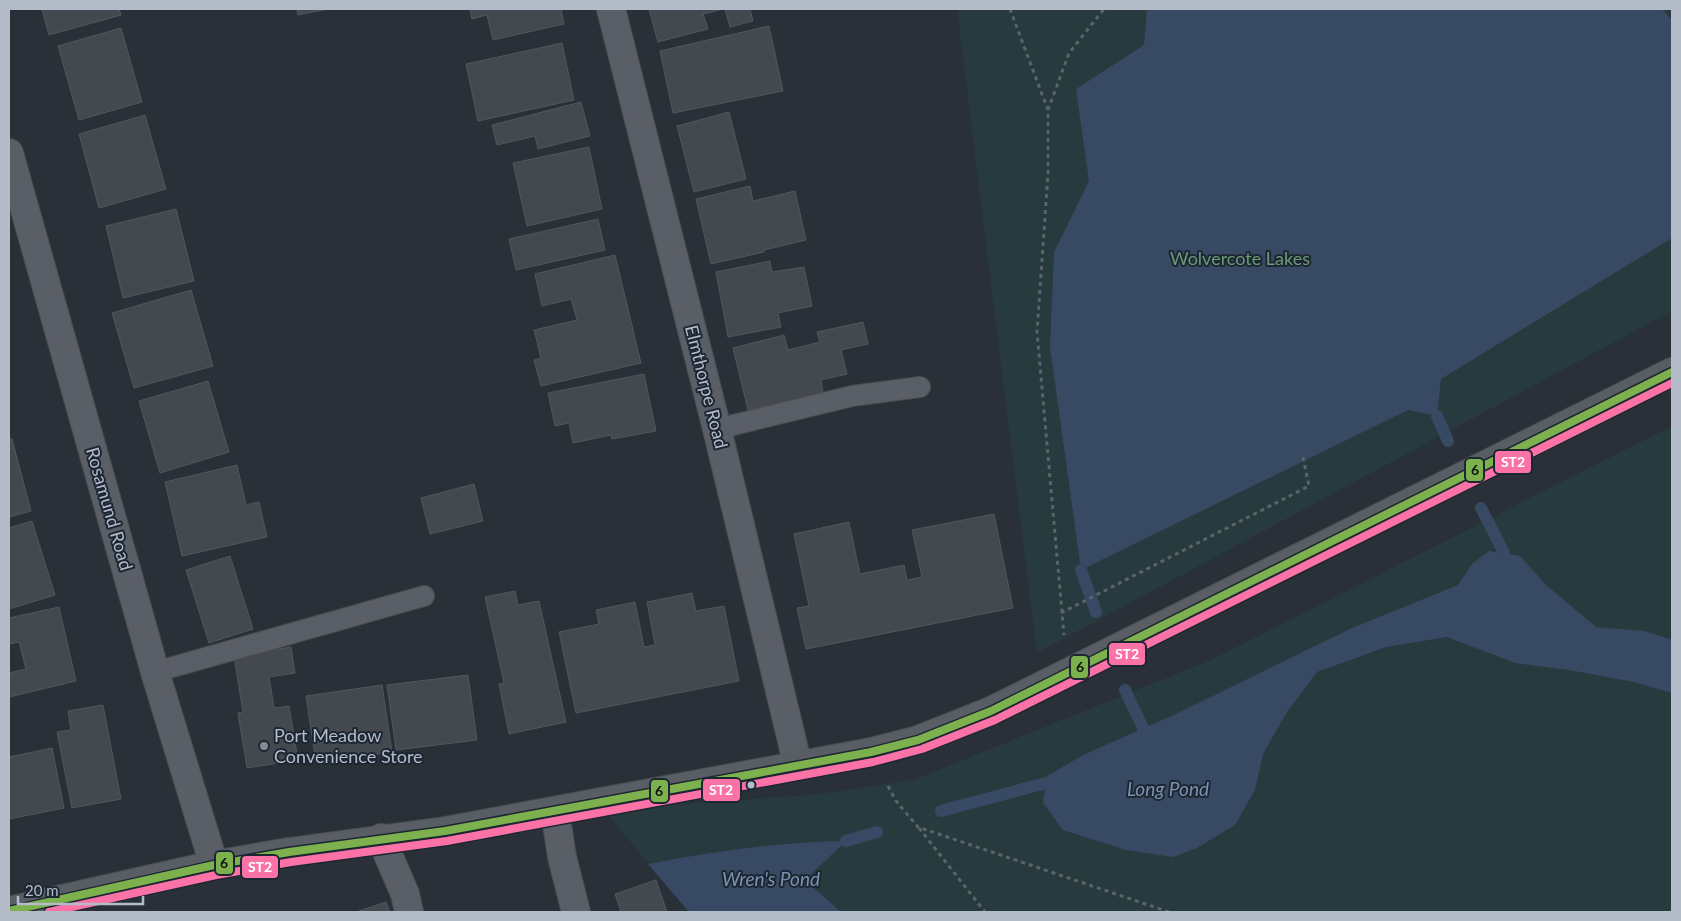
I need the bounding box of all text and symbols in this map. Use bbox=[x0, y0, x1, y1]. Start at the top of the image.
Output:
park label: Wolvercote Lakes bbox=[1170, 247, 1310, 269]
street label: Elmthorpe Road bbox=[681, 323, 733, 451]
street label: Rosamund Road bbox=[82, 445, 138, 573]
line badge: ST2 bbox=[1494, 450, 1532, 474]
text: ST2 bbox=[1501, 453, 1525, 470]
line badge: 6 bbox=[1465, 458, 1484, 482]
text: 6 bbox=[1471, 461, 1479, 478]
line badge: ST2 bbox=[1108, 642, 1146, 666]
text: ST2 bbox=[1115, 645, 1139, 662]
line badge: 6 bbox=[1070, 655, 1089, 679]
text: 6 bbox=[1076, 658, 1084, 675]
place label: Port Meadow Convenience Store bbox=[274, 724, 423, 767]
marker: Port Meadow Convenience Store bbox=[258, 740, 270, 752]
water label: Long Pond bbox=[1127, 777, 1209, 800]
line badge: ST2 bbox=[702, 778, 741, 802]
line badge: 6 bbox=[650, 779, 669, 803]
unlabelled marker bbox=[746, 780, 756, 790]
text: ST2 bbox=[709, 781, 733, 798]
text: 6 bbox=[655, 782, 663, 799]
line badge: 6 bbox=[215, 851, 234, 875]
text: 6 bbox=[220, 854, 228, 871]
line badge: ST2 bbox=[241, 855, 279, 879]
text: ST2 bbox=[248, 858, 272, 875]
water label: Wren's Pond bbox=[722, 867, 820, 890]
scale bar bbox=[18, 874, 142, 906]
text: 20 m bbox=[25, 881, 59, 899]

